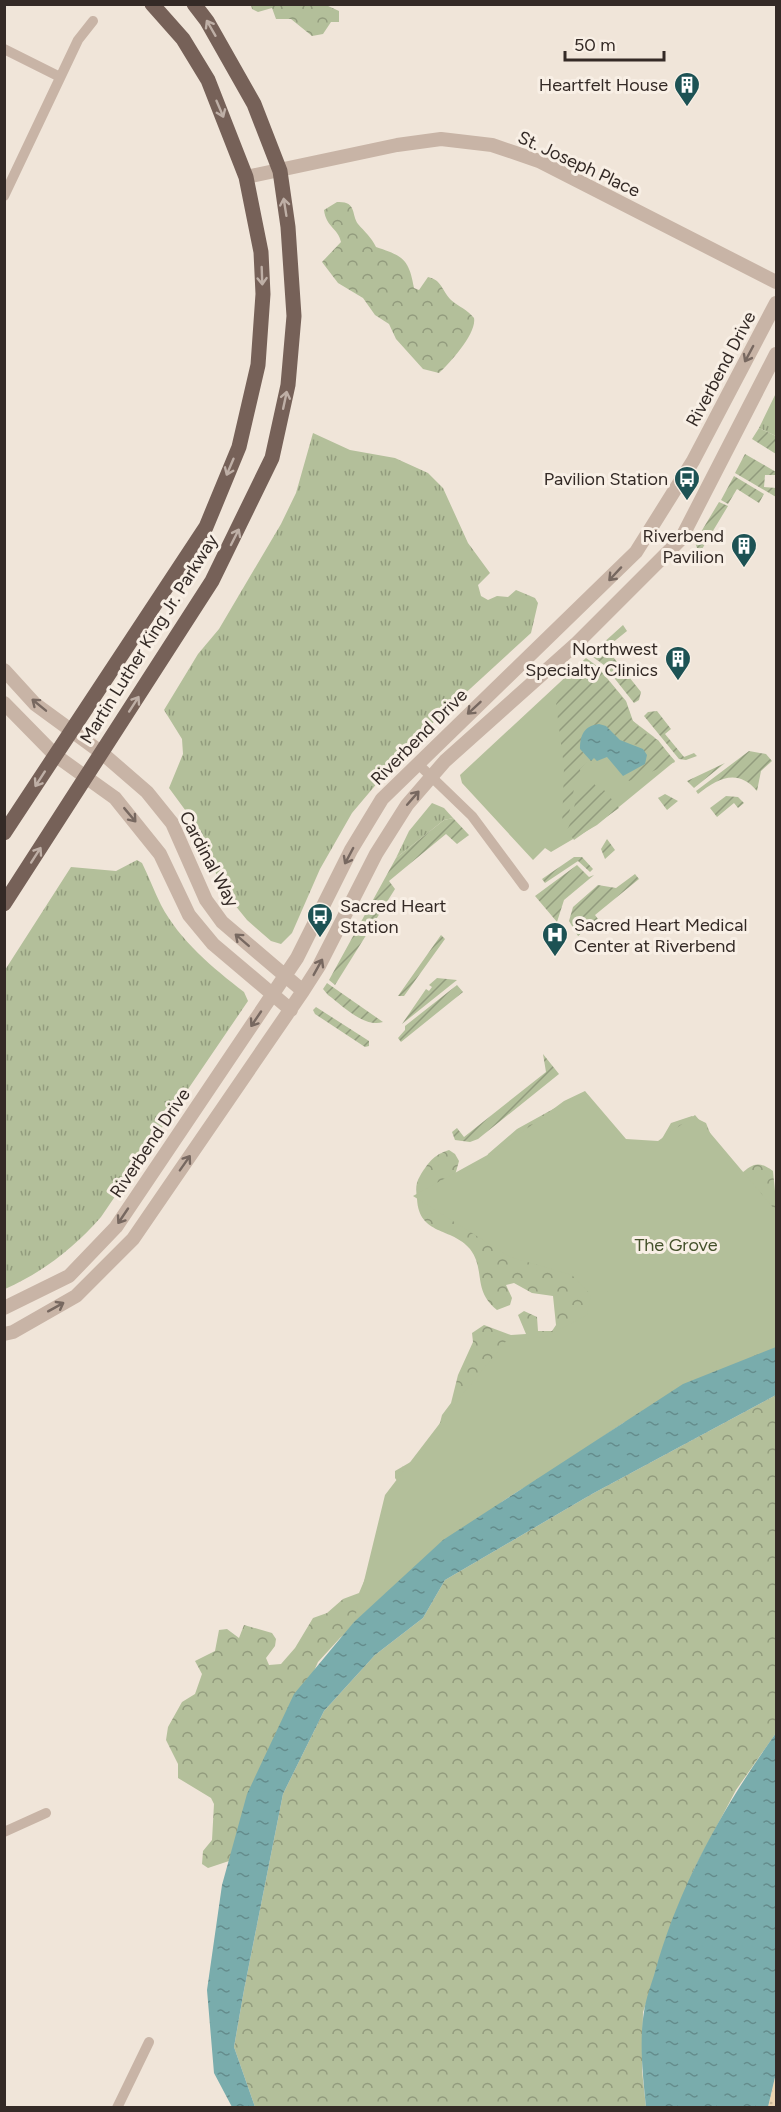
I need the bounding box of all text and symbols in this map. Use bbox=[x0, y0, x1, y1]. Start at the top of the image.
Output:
one-way arrow bbox=[205, 20, 217, 37]
scale bar bbox=[565, 24, 664, 62]
text: 50 m bbox=[574, 34, 616, 56]
building icon: Heartfelt House bbox=[672, 70, 702, 108]
place label: Heartfelt House bbox=[539, 74, 668, 96]
one-way arrow bbox=[215, 100, 226, 118]
street label: St. Joseph Place bbox=[514, 126, 644, 202]
one-way arrow bbox=[279, 197, 290, 217]
one-way arrow bbox=[257, 266, 268, 286]
street label: Riverbend Drive bbox=[681, 307, 761, 430]
one-way arrow bbox=[743, 345, 754, 363]
one-way arrow bbox=[279, 391, 291, 410]
one-way arrow bbox=[224, 458, 235, 476]
bus stop icon: Pavilion Station bbox=[672, 464, 702, 502]
place label: Pavilion Station bbox=[544, 468, 668, 490]
place label: Riverbend Pavilion bbox=[643, 525, 724, 568]
one-way arrow bbox=[230, 529, 241, 547]
street label: Martin Luther King Jr. Parkway bbox=[75, 530, 223, 748]
building icon: Riverbend Pavilion bbox=[729, 531, 759, 569]
one-way arrow bbox=[608, 566, 623, 581]
place label: Northwest Specialty Clinics bbox=[525, 638, 658, 681]
building icon: Northwest Specialty Clinics bbox=[663, 644, 693, 682]
street label: Riverbend Drive bbox=[366, 684, 472, 790]
one-way arrow bbox=[128, 696, 140, 713]
one-way arrow bbox=[31, 699, 47, 712]
one-way arrow bbox=[467, 701, 482, 715]
one-way arrow bbox=[33, 770, 45, 787]
one-way arrow bbox=[407, 790, 420, 806]
one-way arrow bbox=[123, 807, 137, 822]
street label: Cardinal Way bbox=[174, 807, 244, 911]
one-way arrow bbox=[343, 846, 354, 864]
one-way arrow bbox=[30, 847, 42, 864]
place label: Sacred Heart Station bbox=[340, 895, 446, 938]
bus stop icon: Sacred Heart Station bbox=[305, 901, 335, 939]
place label: Sacred Heart Medical Center at Riverbend bbox=[574, 914, 747, 957]
hospital icon: Sacred Heart Medical Center at Riverbend bbox=[540, 920, 570, 958]
one-way arrow bbox=[235, 933, 250, 947]
one-way arrow bbox=[312, 959, 324, 976]
one-way arrow bbox=[249, 1011, 262, 1028]
street label: Riverbend Drive bbox=[105, 1084, 195, 1202]
one-way arrow bbox=[179, 1156, 191, 1172]
one-way arrow bbox=[117, 1207, 129, 1224]
park label: The Grove bbox=[634, 1234, 718, 1256]
one-way arrow bbox=[47, 1301, 64, 1313]

